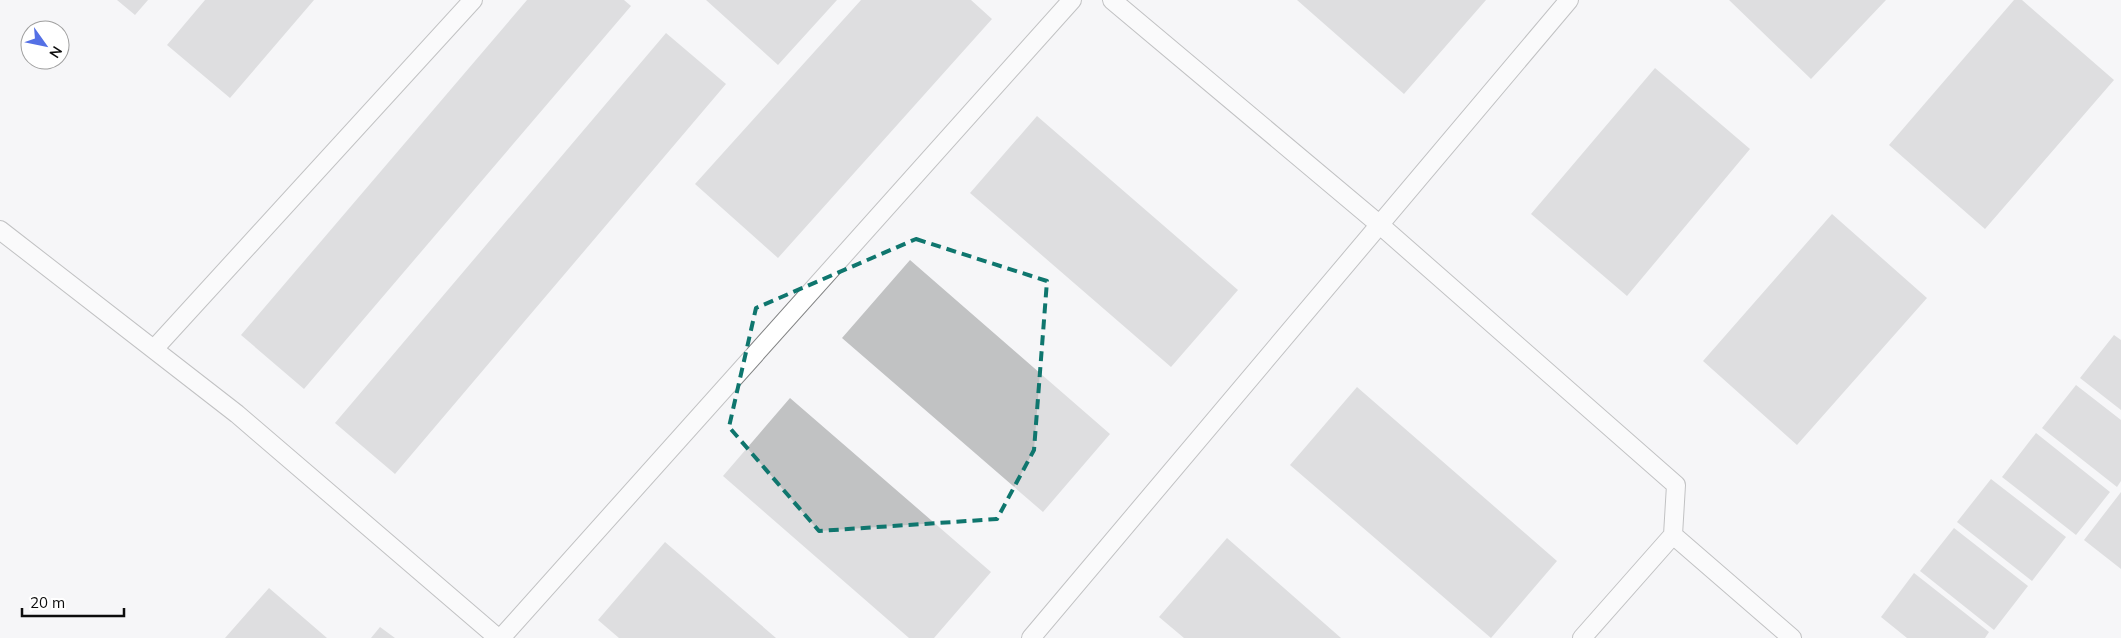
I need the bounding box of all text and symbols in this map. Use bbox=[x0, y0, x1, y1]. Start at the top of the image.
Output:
north arrow bbox=[20, 20, 70, 70]
text: N bbox=[45, 43, 66, 61]
scale bar bbox=[22, 586, 125, 618]
text: 20 m bbox=[30, 593, 65, 612]

